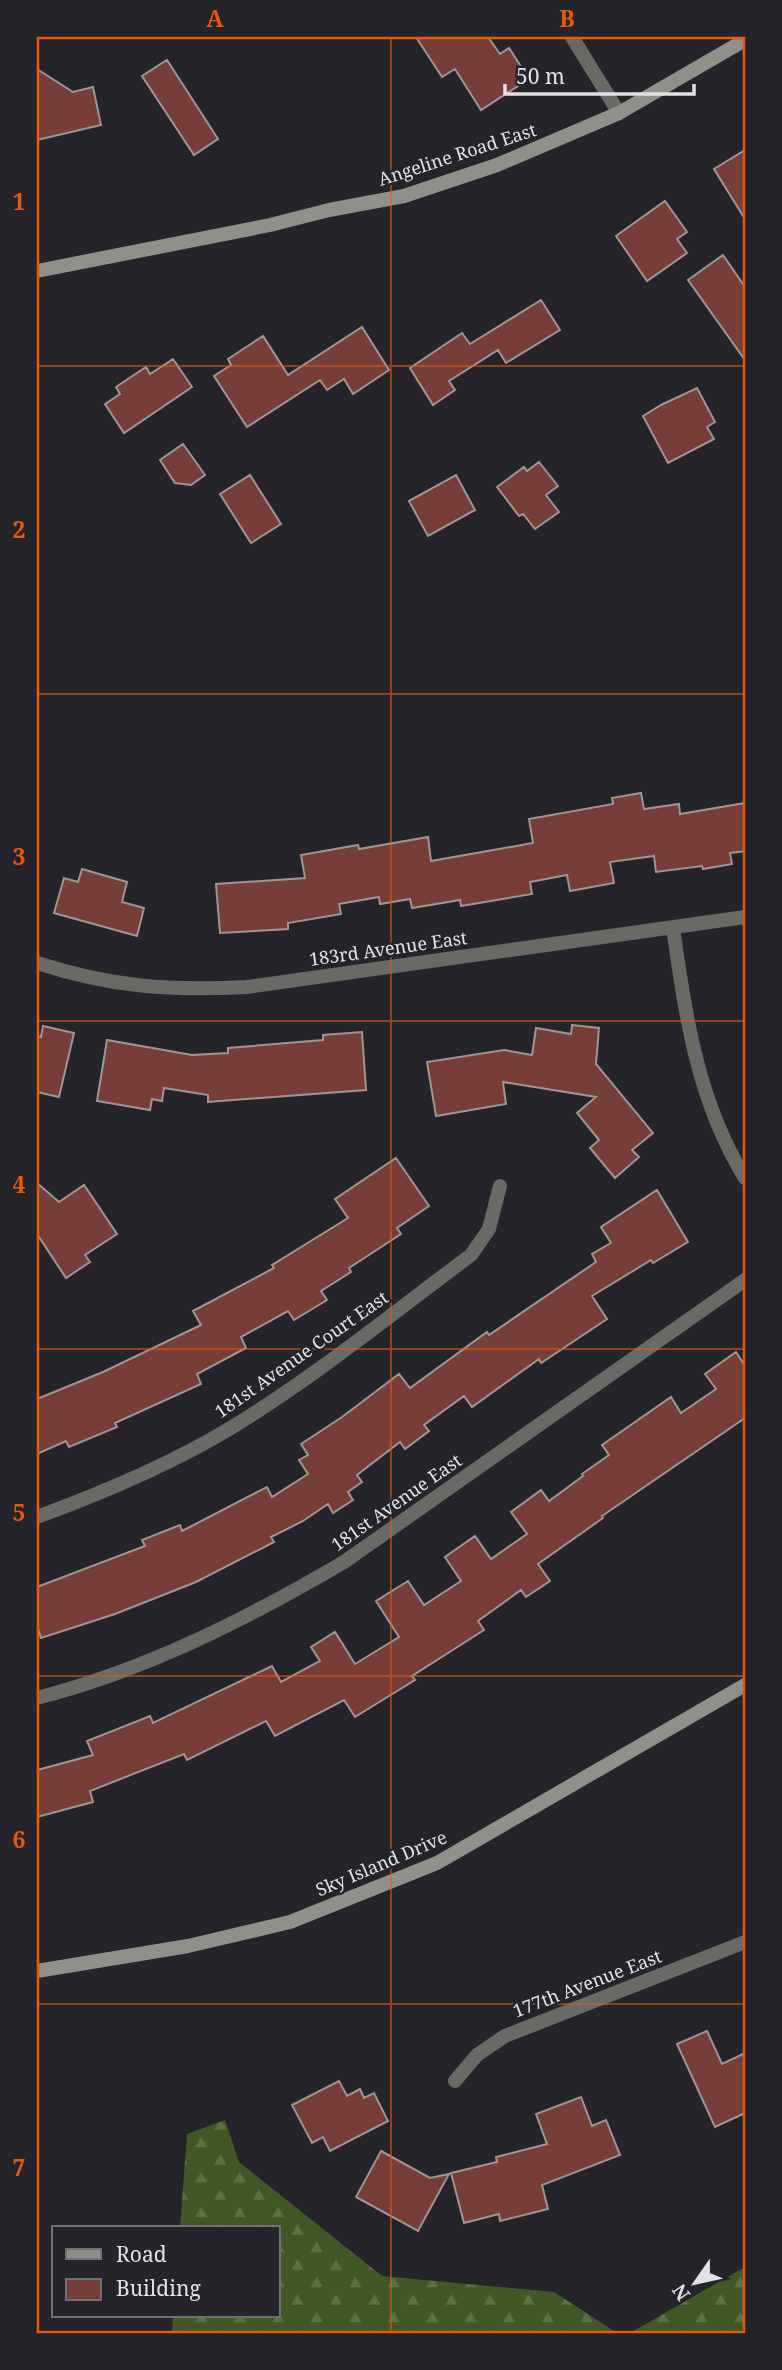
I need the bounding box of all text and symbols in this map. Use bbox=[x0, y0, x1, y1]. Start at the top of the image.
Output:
text: A bbox=[206, 2, 224, 34]
text: B bbox=[559, 2, 575, 34]
scale bar bbox=[505, 52, 694, 96]
text: 50 m bbox=[516, 62, 565, 90]
street label: Angeline Road East bbox=[375, 117, 539, 191]
text: 1 bbox=[13, 185, 26, 217]
text: 2 bbox=[13, 513, 26, 545]
text: 3 bbox=[13, 840, 26, 872]
street label: 183rd Avenue East bbox=[307, 925, 469, 971]
text: 4 bbox=[13, 1168, 26, 1200]
street label: 181st Avenue Court East bbox=[210, 1285, 392, 1423]
street label: 181st Avenue East bbox=[326, 1448, 466, 1556]
text: 5 bbox=[13, 1496, 26, 1528]
text: 6 bbox=[13, 1823, 26, 1855]
street label: Sky Island Drive bbox=[312, 1825, 450, 1901]
street label: 177th Avenue East bbox=[509, 1944, 665, 2022]
text: 7 bbox=[13, 2151, 26, 2183]
legend bbox=[52, 2226, 280, 2318]
text: Road bbox=[116, 2240, 167, 2268]
north arrow bbox=[660, 2248, 730, 2318]
text: Building bbox=[116, 2274, 201, 2302]
text: N bbox=[666, 2279, 696, 2306]

